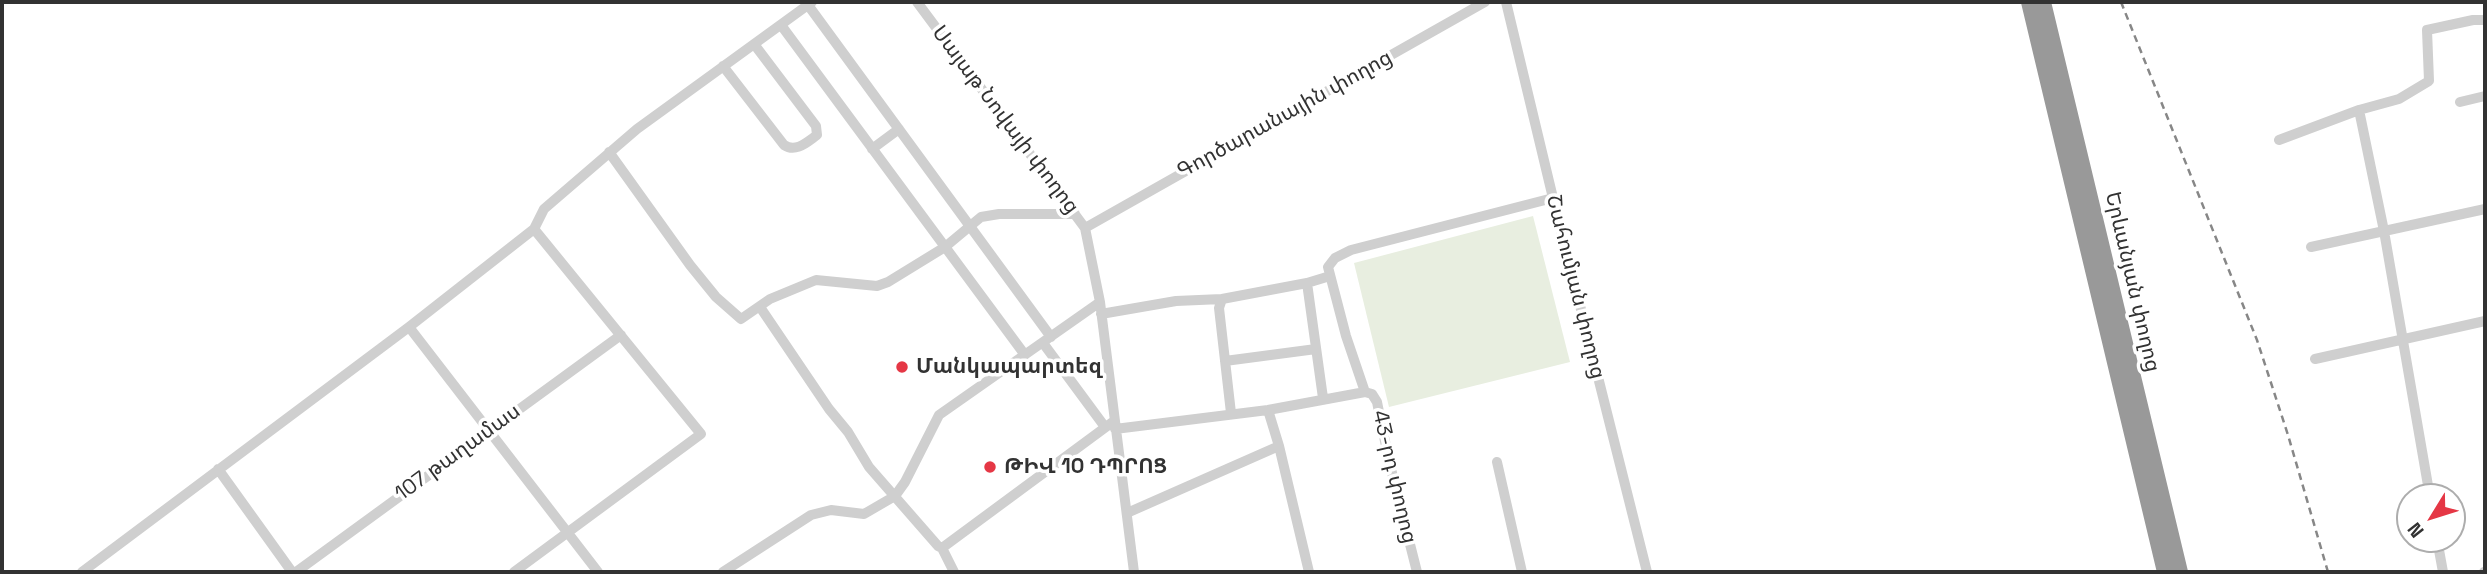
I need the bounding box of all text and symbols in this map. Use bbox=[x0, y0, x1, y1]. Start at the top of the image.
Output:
street label: Սայաթ Նովայի փողոց bbox=[926, 21, 1084, 219]
street label: Գործարանային փողոց bbox=[1173, 45, 1397, 185]
street label: Երևանյան փողոց bbox=[2099, 189, 2165, 375]
street label: Շահումյան փողոց bbox=[1540, 192, 1610, 382]
place label: Մանկապարտեզ bbox=[916, 354, 1102, 380]
marker: Մանկապարտեզ bbox=[894, 359, 910, 375]
street label: 107 թաղամաս bbox=[390, 399, 526, 507]
street label: 43-րդ փողոց bbox=[1366, 408, 1422, 546]
place label: ԹԻՎ 10 ԴՊՐՈՑ bbox=[1004, 454, 1167, 480]
marker: ԹԻՎ 10 ԴՊՐՈՑ bbox=[982, 459, 998, 475]
north arrow bbox=[2396, 483, 2466, 553]
text: N bbox=[2402, 517, 2429, 543]

